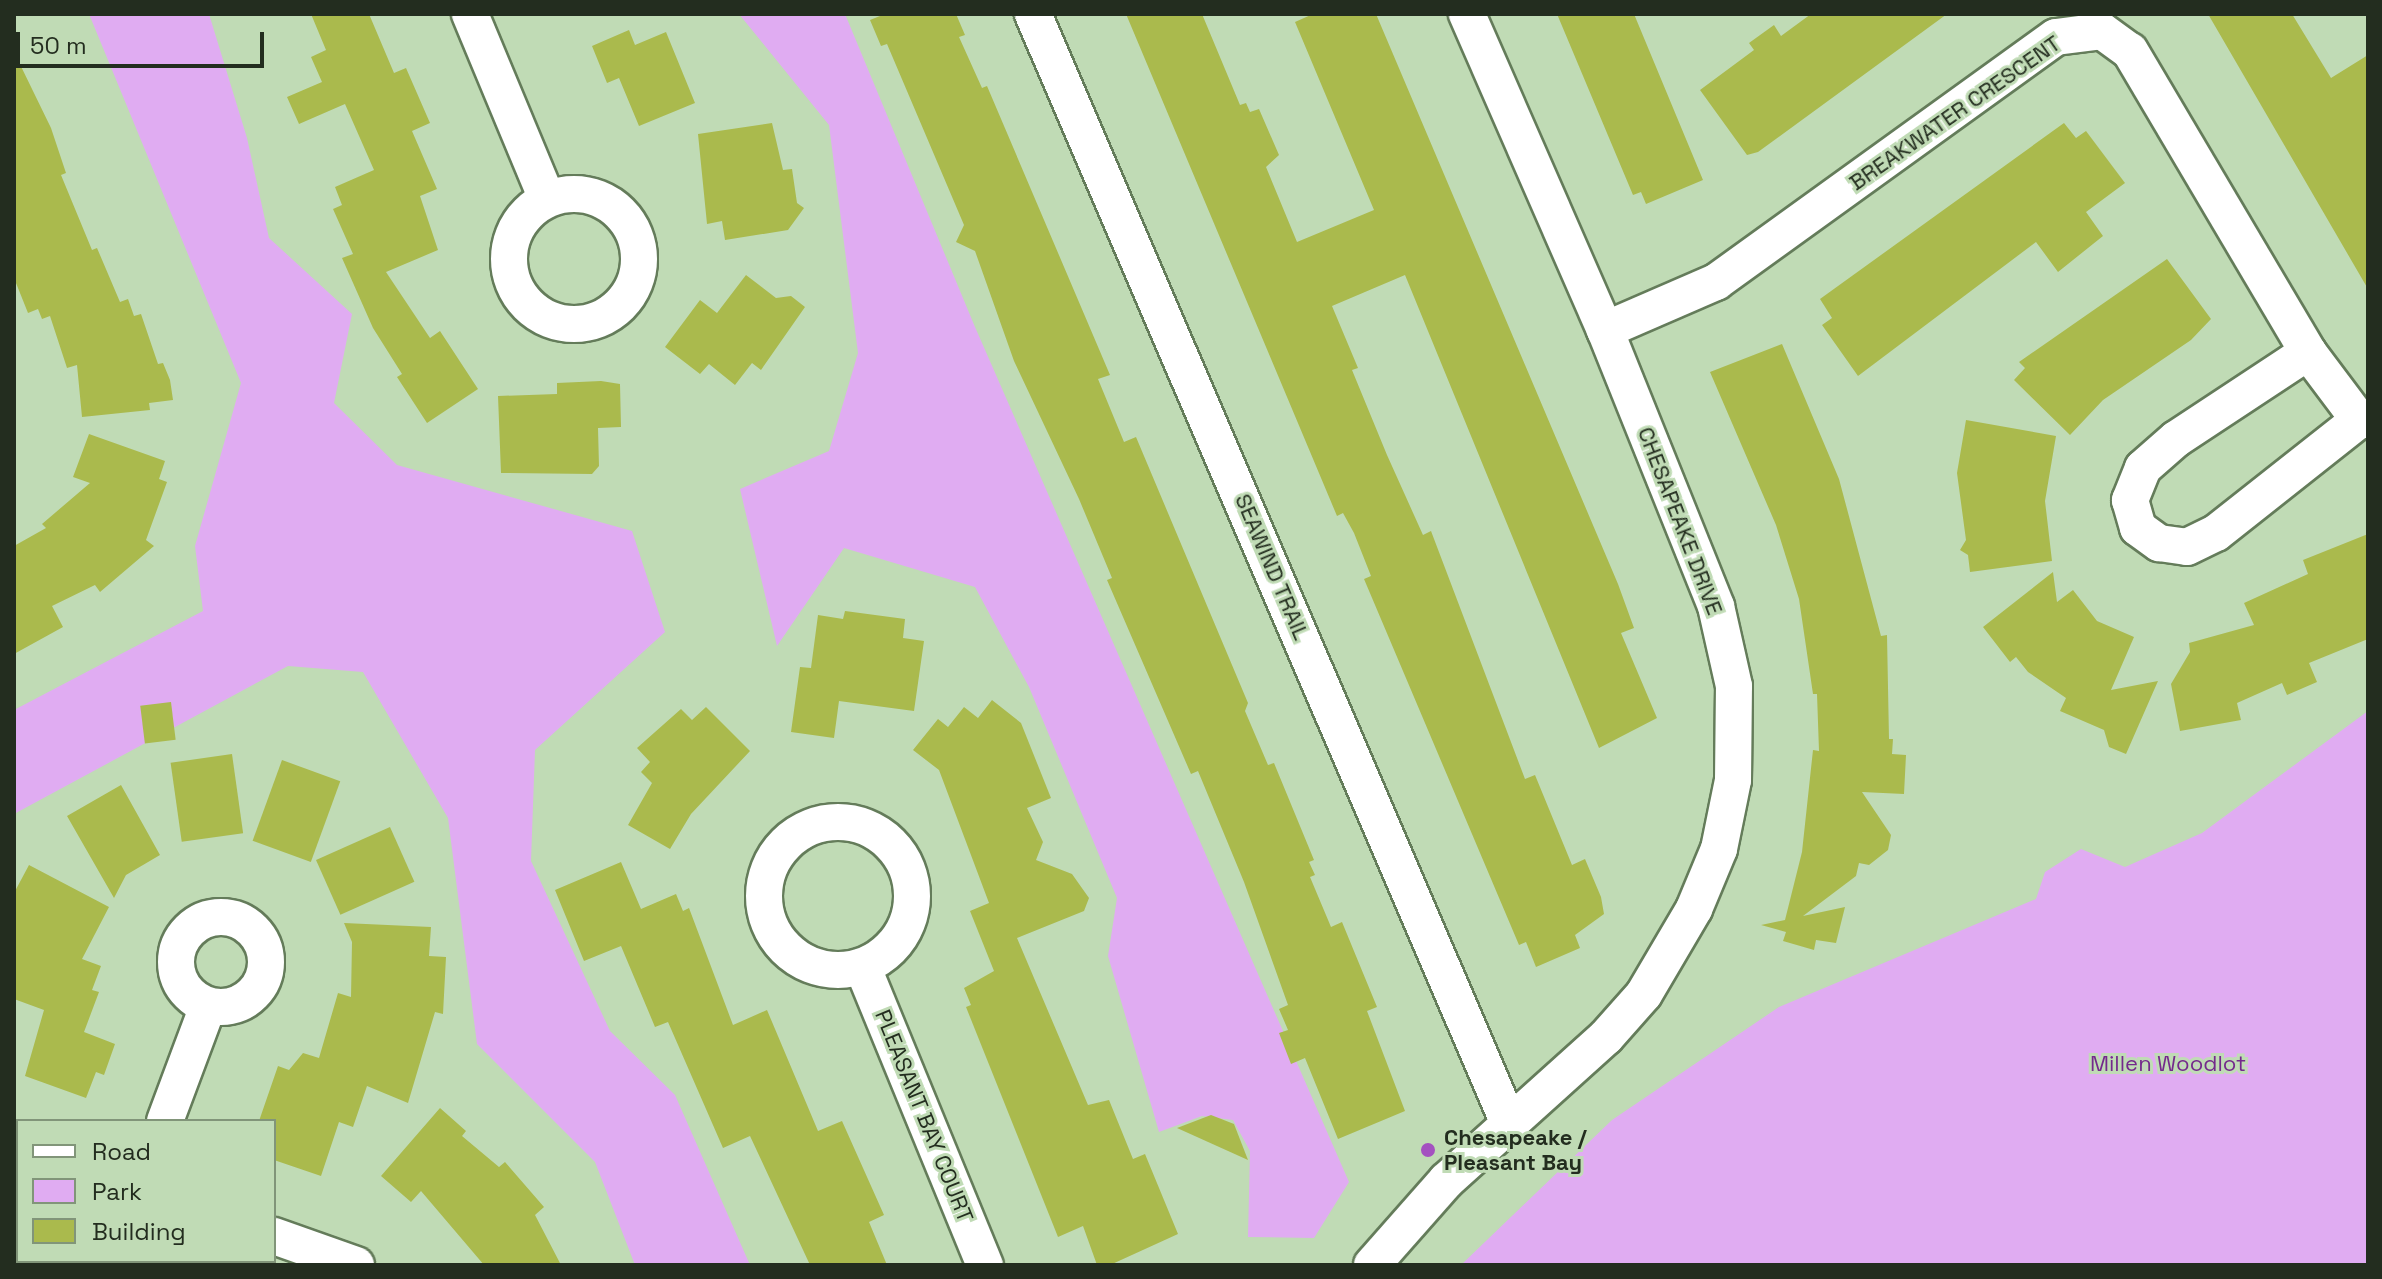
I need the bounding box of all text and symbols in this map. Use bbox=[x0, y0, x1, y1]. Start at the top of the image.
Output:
scale bar bbox=[20, 16, 268, 66]
text: 50 m bbox=[30, 30, 87, 61]
street label: BREAKWATER CRESCENT bbox=[1844, 30, 2066, 196]
street label: CHESAPEAKE DRIVE bbox=[1632, 423, 1728, 619]
street label: SEAWIND TRAIL bbox=[1229, 490, 1315, 644]
street label: PLEASANT BAY COURT bbox=[869, 1006, 979, 1226]
park label: Millen Woodlot bbox=[2090, 1051, 2246, 1077]
legend bbox=[16, 1119, 276, 1263]
place label: Chesapeake / Pleasant Bay bbox=[1444, 1124, 1587, 1176]
text: Road bbox=[92, 1136, 151, 1167]
marker: Chesapeake / Pleasant Bay bbox=[1419, 1141, 1437, 1159]
text: Park bbox=[92, 1176, 142, 1207]
text: Building bbox=[92, 1216, 186, 1247]

